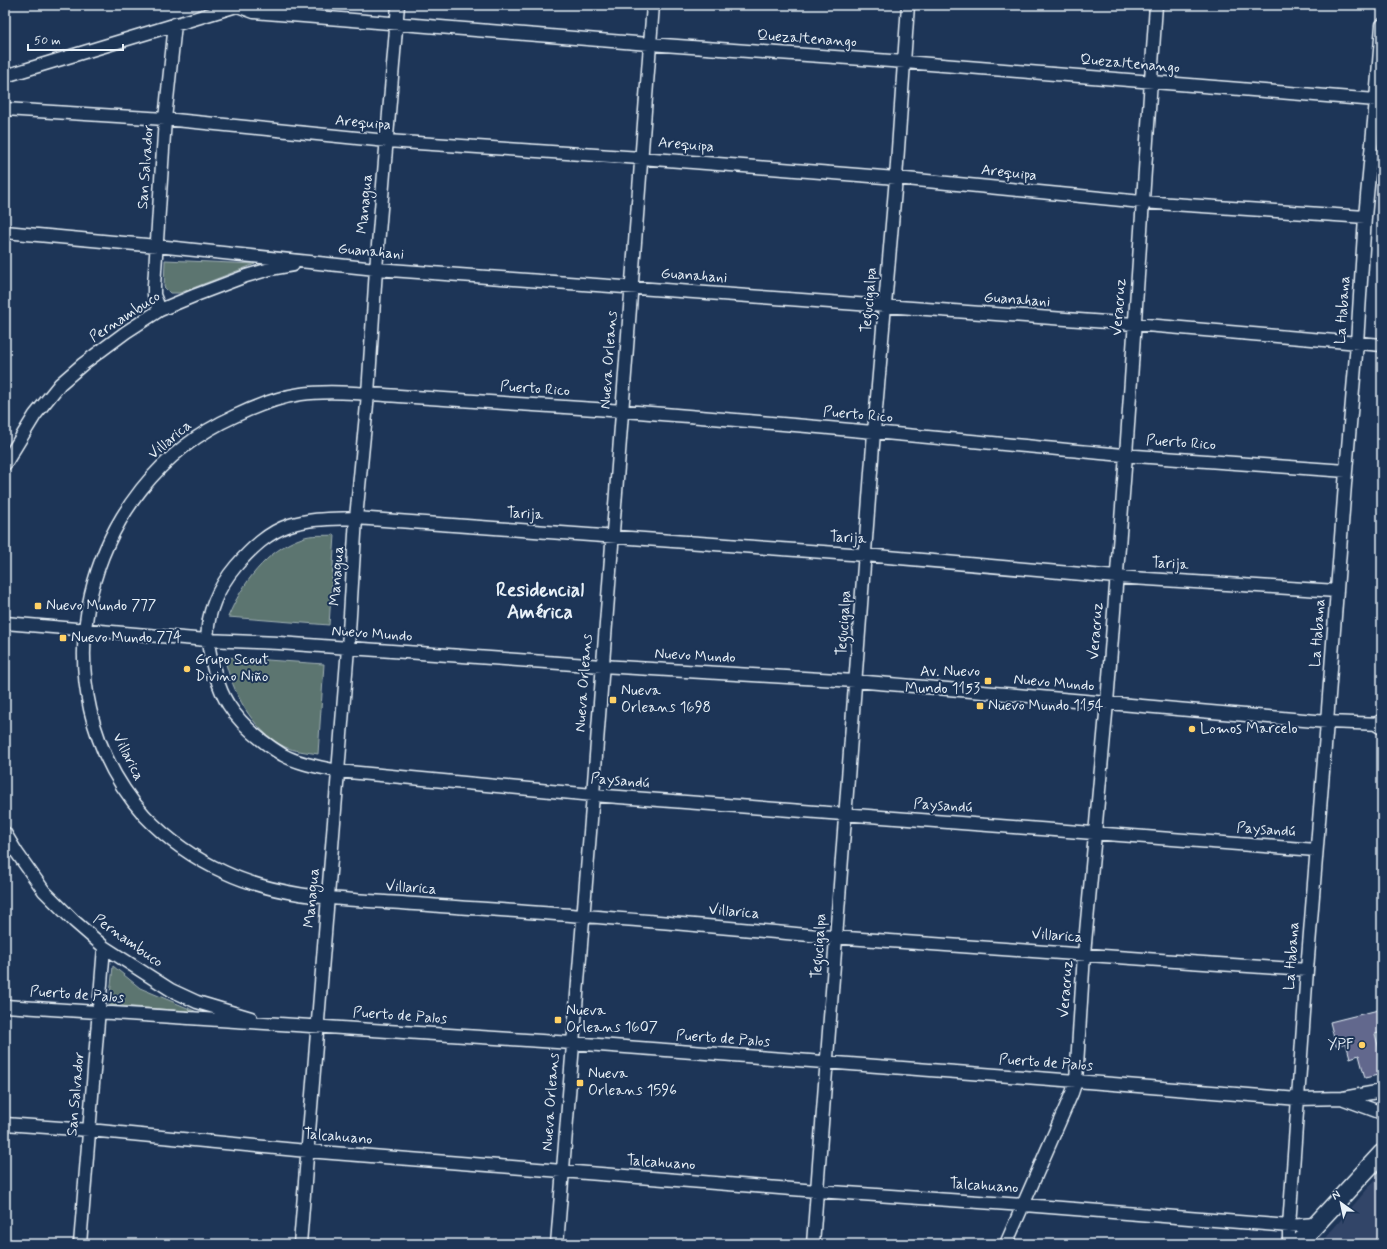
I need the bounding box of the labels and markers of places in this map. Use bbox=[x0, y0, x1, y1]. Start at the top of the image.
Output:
place label: Nuevo Mundo 777 bbox=[46, 596, 156, 616]
marker: Nuevo Mundo 777 bbox=[33, 601, 43, 611]
place label: Nuevo Mundo 774 bbox=[71, 628, 182, 648]
marker: Nuevo Mundo 774 bbox=[58, 633, 68, 643]
place label: Grupo Scout Divino Niño bbox=[195, 650, 269, 687]
place label: Av. Nuevo Mundo 1153 bbox=[905, 662, 980, 699]
marker: Grupo Scout Divino Niño bbox=[182, 664, 192, 674]
marker: Av. Nuevo Mundo 1153 bbox=[983, 676, 993, 686]
place label: Nueva Orleans 1698 bbox=[621, 681, 711, 718]
marker: Nueva Orleans 1698 bbox=[608, 695, 618, 705]
place label: Nuevo Mundo 1154 bbox=[988, 696, 1104, 716]
marker: Nuevo Mundo 1154 bbox=[975, 701, 985, 711]
place label: Lomos Marcelo bbox=[1200, 719, 1298, 739]
marker: Lomos Marcelo bbox=[1187, 724, 1197, 734]
place label: Nueva Orleans 1607 bbox=[566, 1001, 658, 1038]
marker: Nueva Orleans 1607 bbox=[553, 1015, 563, 1025]
place label: YPF bbox=[1327, 1035, 1354, 1055]
marker: YPF bbox=[1357, 1040, 1367, 1050]
place label: Nueva Orleans 1596 bbox=[588, 1064, 677, 1101]
marker: Nueva Orleans 1596 bbox=[575, 1078, 585, 1088]

